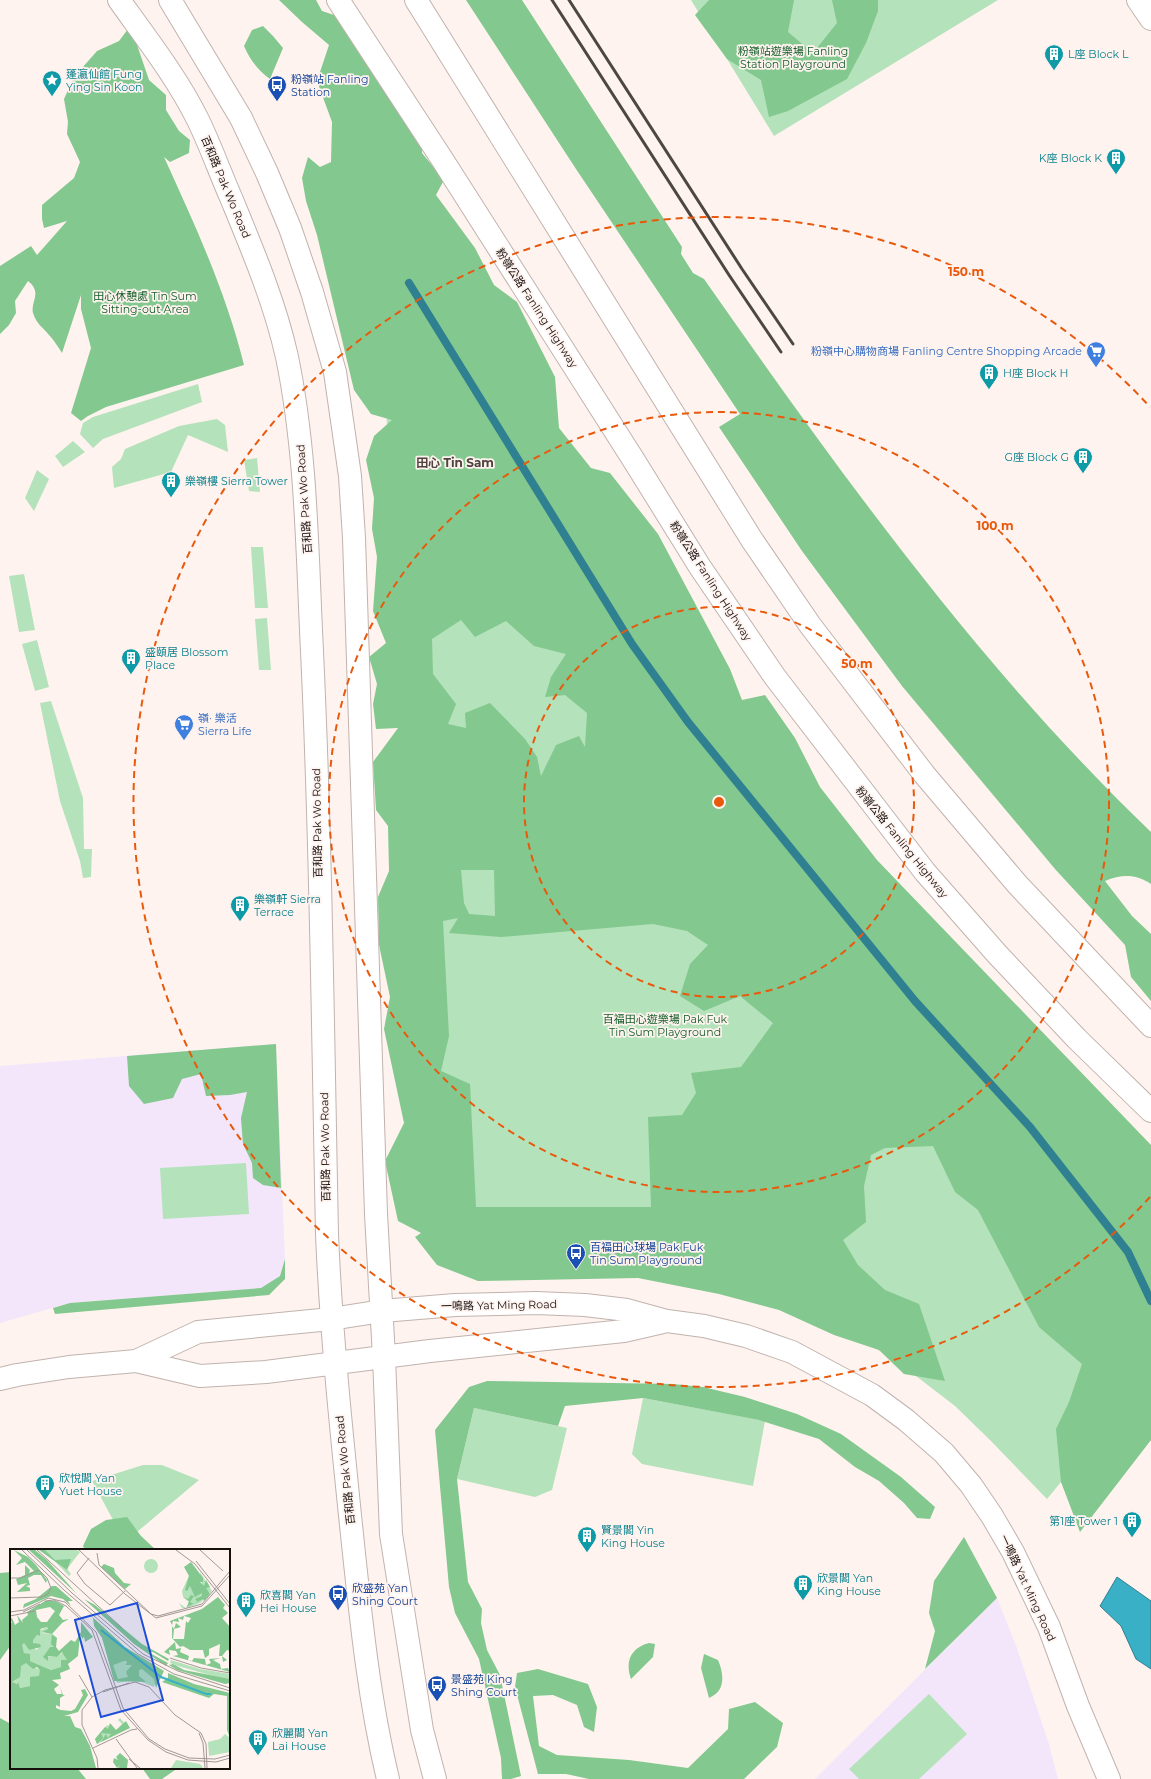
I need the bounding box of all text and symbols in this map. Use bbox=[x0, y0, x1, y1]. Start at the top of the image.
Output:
building icon: L座 Block L bbox=[1043, 43, 1065, 71]
park label: 粉嶺站遊樂場 Fanling Station Playground bbox=[738, 44, 848, 71]
place label: L座 Block L bbox=[1068, 47, 1129, 61]
place label: 蓬瀛仙館 Fung Ying Sin Koon bbox=[66, 67, 143, 94]
place icon: 蓬瀛仙館 Fung Ying Sin Koon bbox=[41, 69, 63, 97]
place label: 粉嶺站 Fanling Station bbox=[291, 72, 368, 99]
bus stop icon: 粉嶺站 Fanling Station bbox=[266, 74, 288, 102]
street label: 百和路 Pak Wo Road bbox=[198, 134, 254, 240]
building icon: K座 Block K bbox=[1105, 147, 1127, 175]
place label: K座 Block K bbox=[1039, 151, 1102, 165]
street label: 粉嶺公路 Fanling Highway bbox=[493, 246, 581, 370]
text: 150 m bbox=[948, 264, 984, 279]
park label: 田心休憩處 Tin Sum Sitting-out Area bbox=[93, 289, 197, 316]
supermarket icon: 粉嶺中心購物商場 Fanling Centre Shopping Arcade bbox=[1085, 340, 1107, 368]
place label: 粉嶺中心購物商場 Fanling Centre Shopping Arcade bbox=[811, 344, 1082, 358]
building icon: H座 Block H bbox=[978, 362, 1000, 390]
place label: H座 Block H bbox=[1003, 366, 1069, 380]
street label: 百和路 Pak Wo Road bbox=[293, 444, 315, 554]
building icon: G座 Block G bbox=[1072, 446, 1094, 474]
place label: G座 Block G bbox=[1004, 450, 1069, 464]
district label: 田心 Tin Sam bbox=[416, 455, 494, 470]
building icon: 樂嶺樓 Sierra Tower bbox=[160, 470, 182, 498]
place label: 樂嶺樓 Sierra Tower bbox=[185, 474, 288, 488]
text: 100 m bbox=[977, 518, 1013, 533]
street label: 粉嶺公路 Fanling Highway bbox=[667, 519, 755, 643]
place label: 盛頤居 Blossom Place bbox=[145, 645, 228, 672]
building icon: 盛頤居 Blossom Place bbox=[120, 647, 142, 675]
text: 50 m bbox=[841, 656, 873, 671]
place label: 嶺· 樂活 Sierra Life bbox=[198, 711, 252, 738]
supermarket icon: 嶺· 樂活 Sierra Life bbox=[173, 713, 195, 741]
street label: 百和路 Pak Wo Road bbox=[309, 768, 325, 878]
street label: 粉嶺公路 Fanling Highway bbox=[853, 783, 951, 901]
centre of rings bbox=[712, 795, 726, 809]
place label: 樂嶺軒 Sierra Terrace bbox=[254, 892, 321, 919]
building icon: 樂嶺軒 Sierra Terrace bbox=[229, 894, 251, 922]
park label: 百福田心遊樂場 Pak Fuk Tin Sum Playground bbox=[603, 1012, 728, 1039]
street label: 百和路 Pak Wo Road bbox=[317, 1092, 333, 1202]
place label: 百福田心球場 Pak Fuk Tin Sum Playground bbox=[590, 1240, 704, 1267]
bus stop icon: 百福田心球場 Pak Fuk Tin Sum Playground bbox=[565, 1242, 587, 1270]
street label: 一鳴路 Yat Ming Road bbox=[441, 1297, 557, 1313]
street label: 百和路 Pak Wo Road bbox=[332, 1415, 358, 1525]
place label: 欣悅閣 Yan Yuet House bbox=[59, 1471, 123, 1498]
building icon: 欣悅閣 Yan Yuet House bbox=[34, 1473, 56, 1501]
building icon: 第1座 Tower 1 bbox=[1121, 1510, 1143, 1538]
place label: 第1座 Tower 1 bbox=[1049, 1514, 1118, 1528]
place label: 賢景閣 Yin King House bbox=[601, 1523, 665, 1550]
building icon: 賢景閣 Yin King House bbox=[576, 1525, 598, 1553]
street label: 一鳴路 Yat Ming Road bbox=[997, 1532, 1059, 1644]
inset map bbox=[10, 1549, 230, 1769]
place label: 欣景閣 Yan King House bbox=[817, 1571, 881, 1598]
building icon: 欣景閣 Yan King House bbox=[792, 1573, 814, 1601]
place label: 欣盛苑 Yan Shing Court bbox=[352, 1581, 418, 1608]
bus stop icon: 欣盛苑 Yan Shing Court bbox=[327, 1583, 349, 1611]
place label: 欣喜閣 Yan Hei House bbox=[260, 1588, 317, 1615]
building icon: 欣喜閣 Yan Hei House bbox=[235, 1590, 257, 1618]
place label: 景盛苑 King Shing Court bbox=[451, 1672, 517, 1699]
bus stop icon: 景盛苑 King Shing Court bbox=[426, 1674, 448, 1702]
place label: 欣麗閣 Yan Lai House bbox=[272, 1726, 328, 1753]
building icon: 欣麗閣 Yan Lai House bbox=[247, 1728, 269, 1756]

